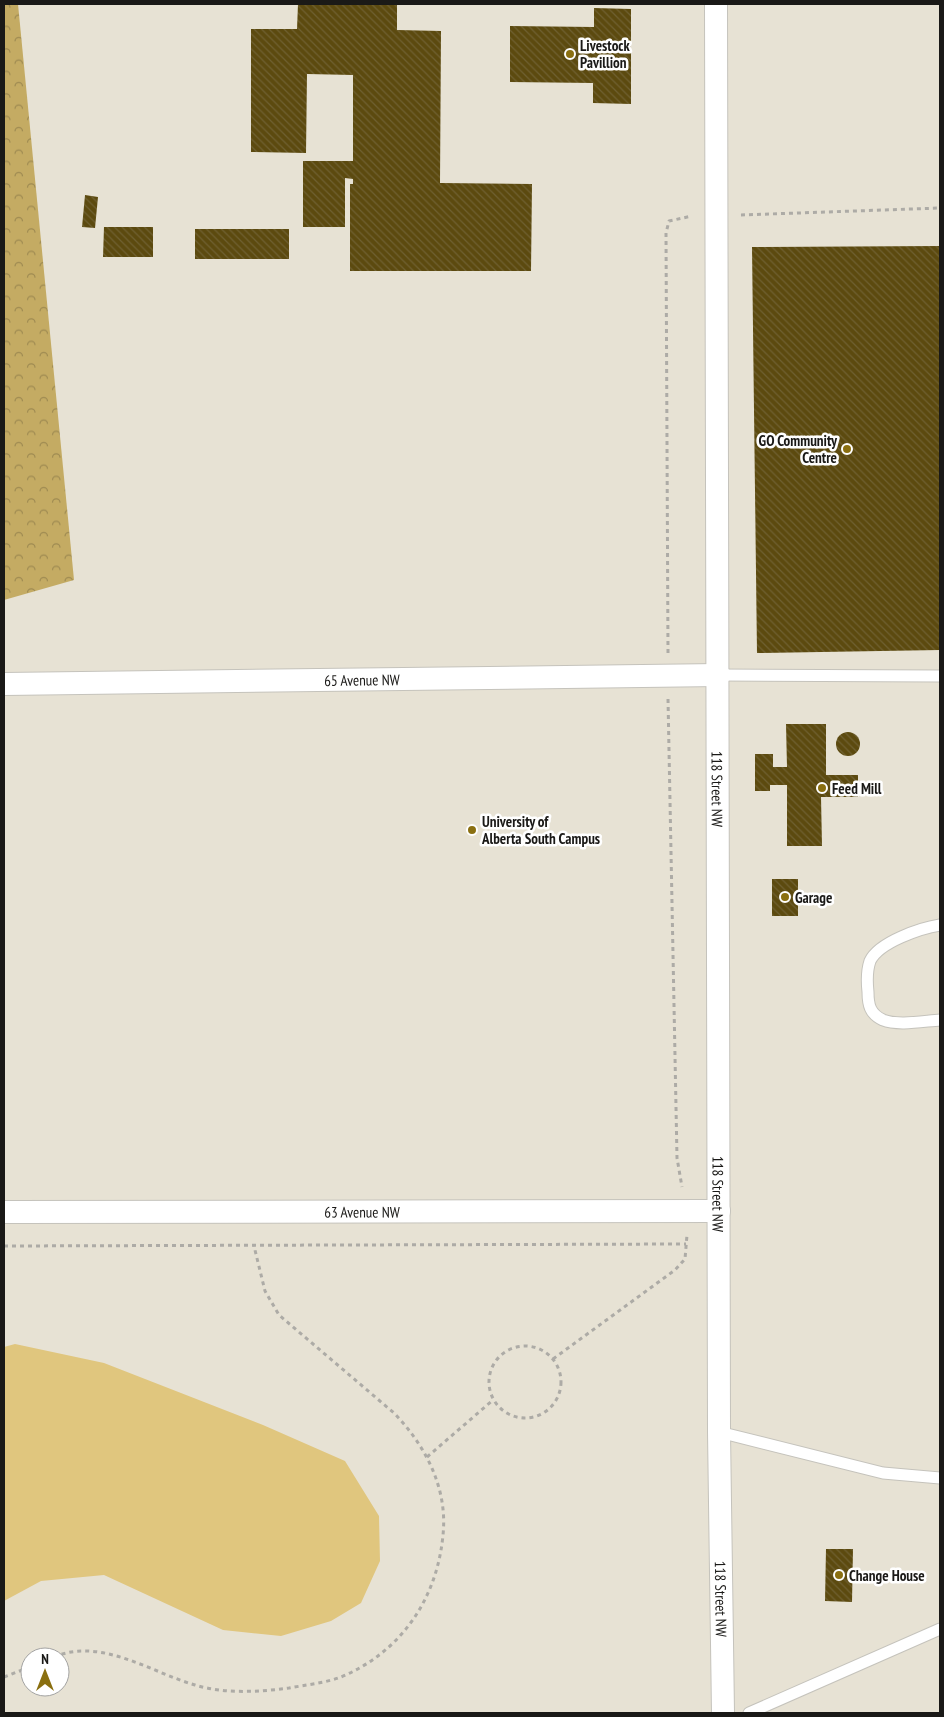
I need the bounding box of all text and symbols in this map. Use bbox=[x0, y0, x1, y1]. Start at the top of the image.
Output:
place label: Livestock Pavillion bbox=[580, 36, 631, 72]
marker: Livestock Pavillion bbox=[564, 48, 576, 60]
place label: GO Community Centre bbox=[759, 431, 838, 467]
marker: GO Community Centre bbox=[841, 443, 853, 455]
street label: 65 Avenue NW bbox=[324, 670, 400, 689]
street label: 118 Street NW bbox=[708, 751, 727, 827]
place label: Feed Mill bbox=[832, 779, 882, 798]
marker: Feed Mill bbox=[816, 782, 828, 794]
place label: University of Alberta South Campus bbox=[481, 812, 600, 848]
marker: University of Alberta South Campus bbox=[466, 824, 478, 836]
place label: Garage bbox=[795, 888, 832, 907]
marker: Garage bbox=[779, 891, 791, 903]
street label: 118 Street NW bbox=[709, 1156, 728, 1232]
street label: 63 Avenue NW bbox=[324, 1202, 400, 1221]
street label: 118 Street NW bbox=[711, 1561, 731, 1637]
place label: Change House bbox=[849, 1566, 925, 1585]
marker: Change House bbox=[833, 1569, 845, 1581]
north arrow bbox=[20, 1647, 70, 1697]
text: N bbox=[41, 1650, 49, 1668]

